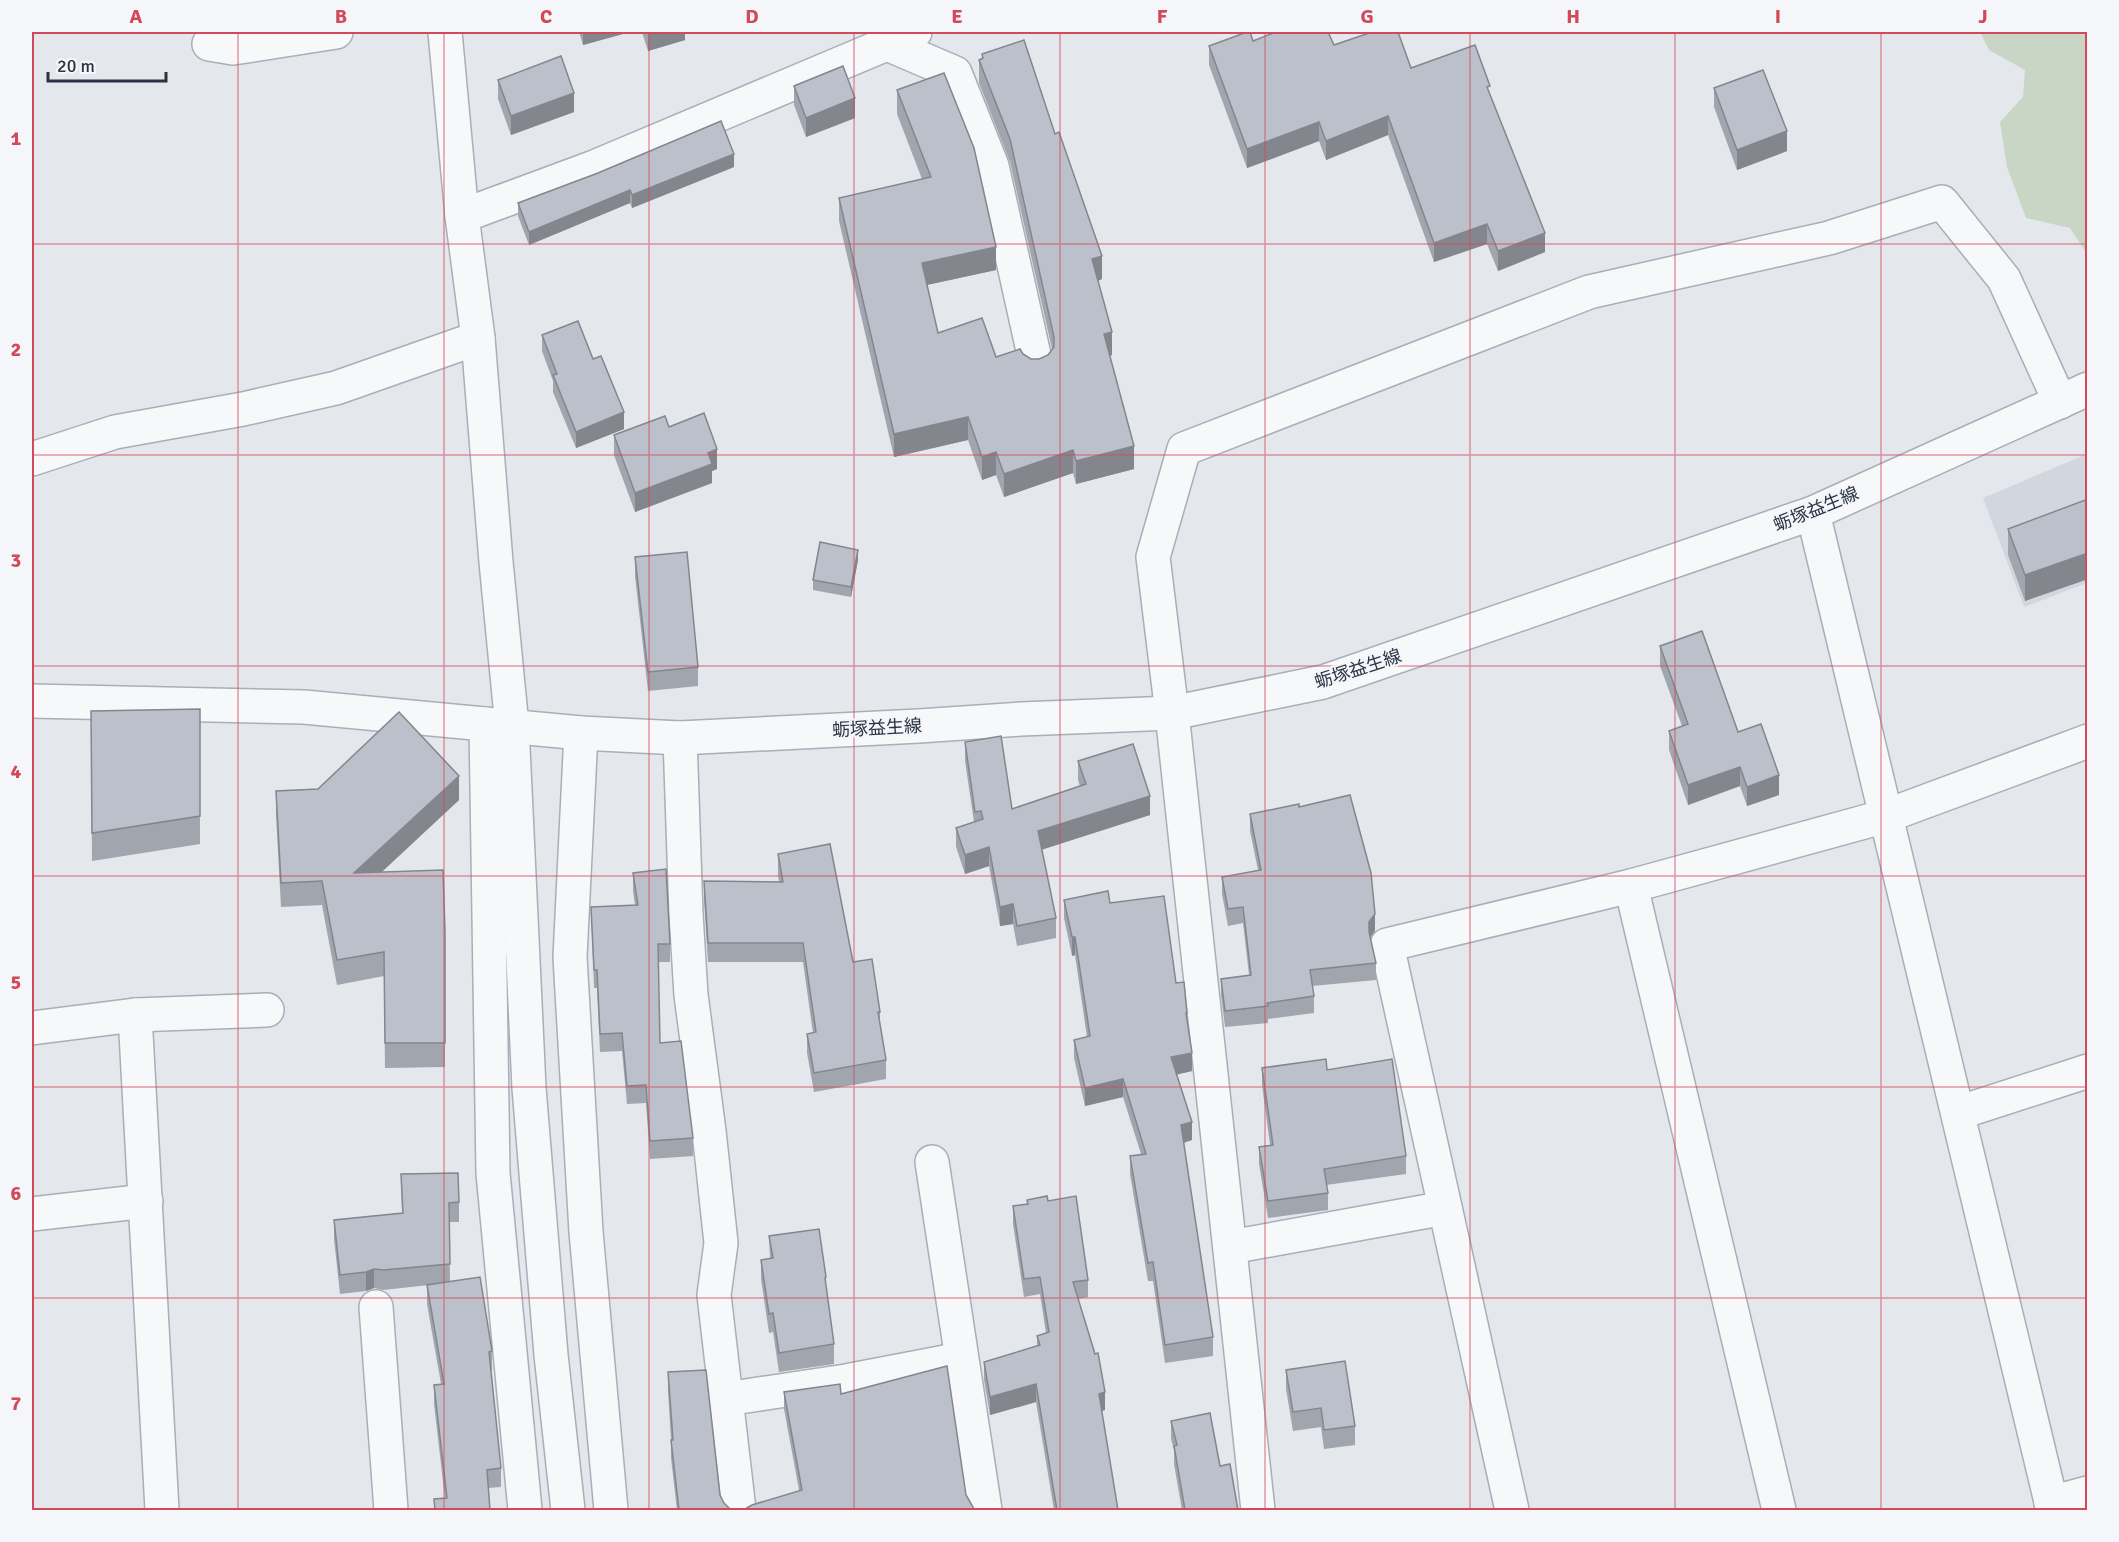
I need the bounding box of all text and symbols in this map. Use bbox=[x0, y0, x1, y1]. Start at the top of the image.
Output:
text: A bbox=[130, 4, 143, 29]
text: B bbox=[335, 4, 347, 29]
text: C bbox=[540, 4, 552, 29]
text: D bbox=[745, 4, 759, 29]
text: E bbox=[951, 4, 963, 29]
text: F bbox=[1157, 4, 1168, 29]
text: G bbox=[1360, 4, 1374, 29]
text: H bbox=[1566, 4, 1580, 29]
text: I bbox=[1775, 4, 1781, 29]
text: J bbox=[1978, 4, 1988, 29]
scale bar bbox=[48, 45, 166, 83]
text: 20 m bbox=[57, 55, 95, 77]
text: 1 bbox=[11, 126, 22, 151]
text: 2 bbox=[11, 337, 21, 362]
street label: 蛎塚益生線 bbox=[1770, 482, 1862, 536]
text: 3 bbox=[11, 548, 21, 573]
street label: 蛎塚益生線 bbox=[1312, 645, 1404, 693]
street label: 蛎塚益生線 bbox=[831, 715, 923, 741]
text: 4 bbox=[11, 759, 22, 784]
text: 5 bbox=[11, 970, 21, 995]
text: 6 bbox=[11, 1181, 22, 1206]
text: 7 bbox=[11, 1391, 22, 1416]

